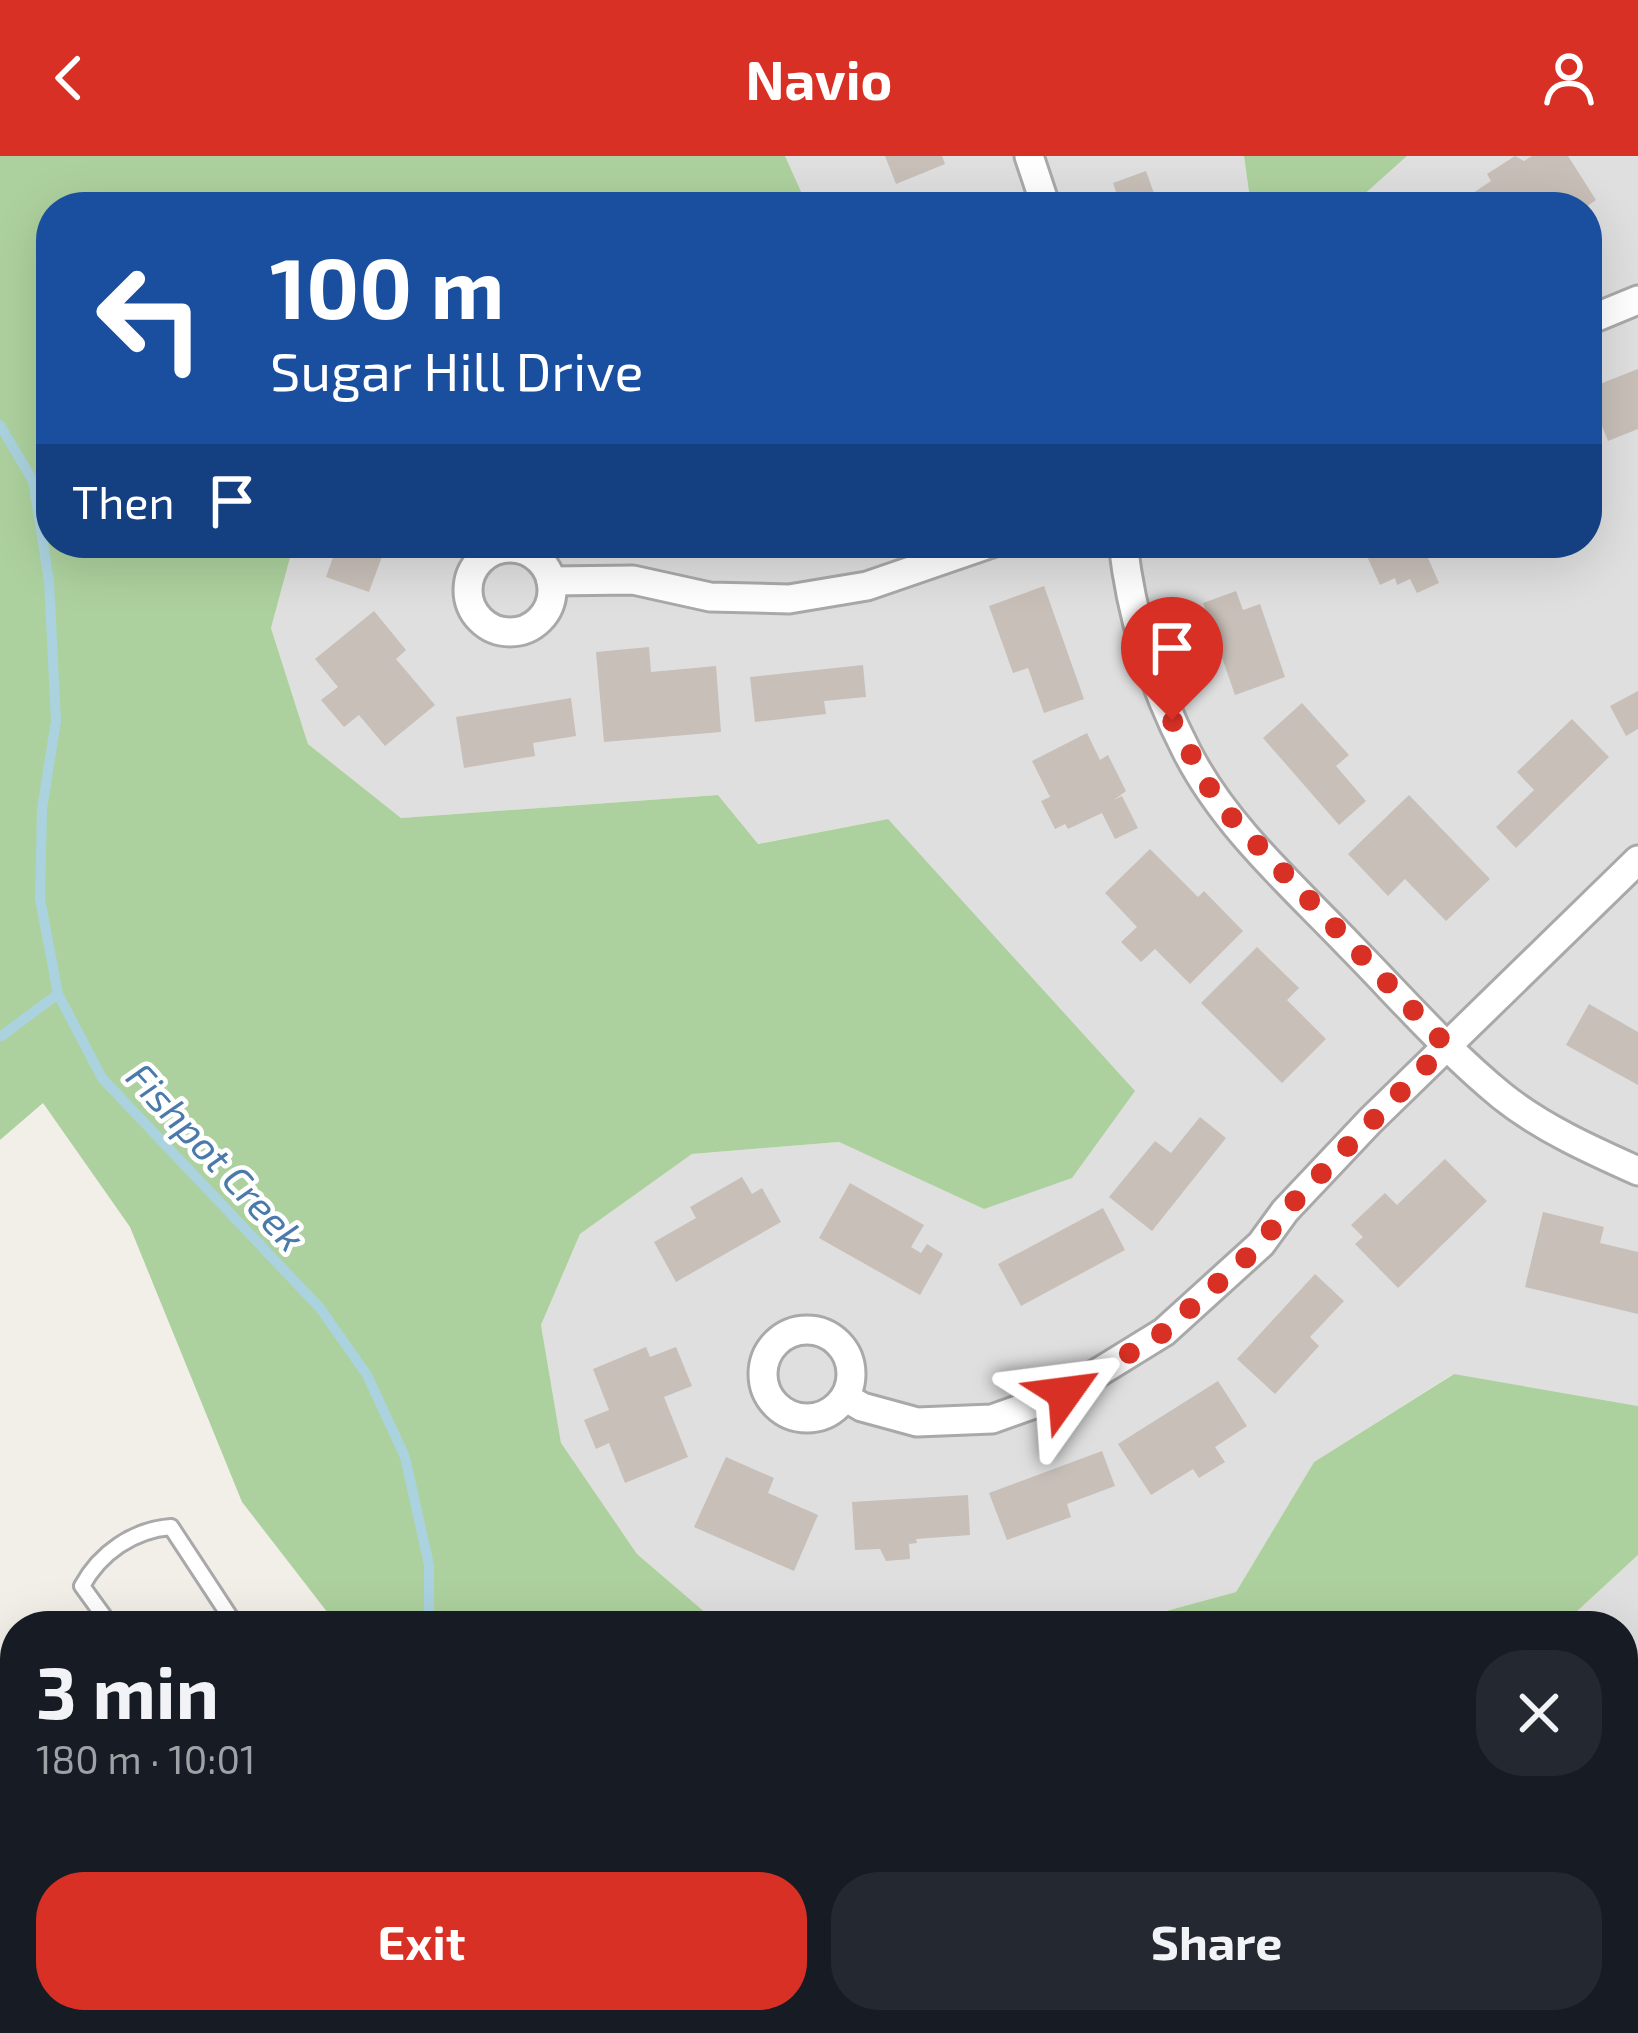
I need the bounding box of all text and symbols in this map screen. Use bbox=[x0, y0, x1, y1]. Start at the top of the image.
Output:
icon: back bbox=[36, 45, 102, 111]
icon: person bbox=[1536, 45, 1602, 111]
text: Navio bbox=[746, 46, 892, 111]
text: 100 m bbox=[270, 235, 504, 336]
icon: left bbox=[72, 240, 228, 396]
text: Sugar Hill Drive bbox=[270, 337, 644, 402]
icon: arrive bbox=[199, 468, 265, 534]
text: Then bbox=[72, 474, 175, 528]
pin bbox=[1121, 597, 1223, 720]
icon: arrive bbox=[1139, 615, 1205, 681]
water label: Fishpot Creek bbox=[118, 1052, 316, 1260]
position arrow bbox=[1002, 1330, 1128, 1456]
text: 3 min bbox=[36, 1647, 219, 1733]
button: close bbox=[1476, 1650, 1602, 1776]
text: 180 m · 10:01 bbox=[36, 1735, 255, 1782]
button: Exit bbox=[36, 1872, 807, 2010]
button: Share bbox=[831, 1872, 1602, 2010]

